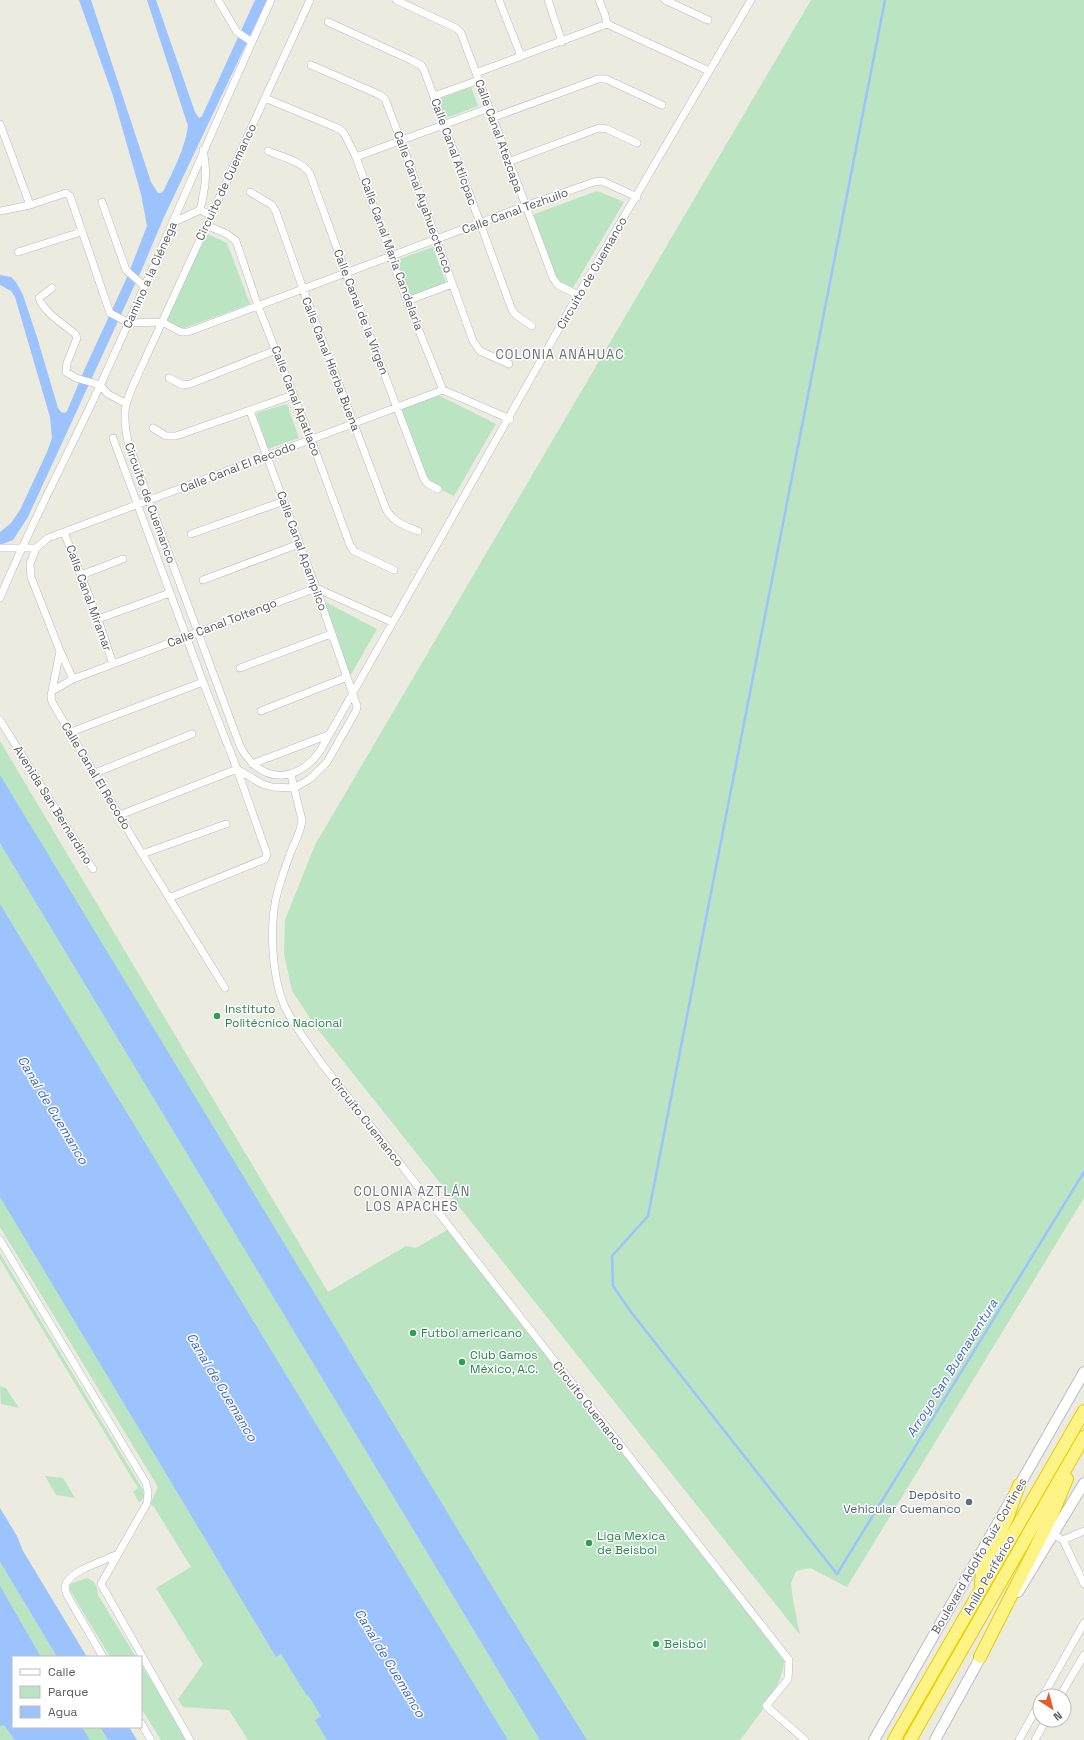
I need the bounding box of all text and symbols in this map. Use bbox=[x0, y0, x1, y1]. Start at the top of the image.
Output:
street label: Calle Canal Atezcapa bbox=[471, 77, 527, 195]
street label: Calle Canal Atlicpac bbox=[427, 96, 481, 208]
street label: Circuito de Cuemanco bbox=[192, 121, 260, 243]
street label: Calle Canal Ayahuectenco bbox=[390, 129, 456, 275]
street label: Calle Canal María Candelaria bbox=[357, 175, 427, 333]
street label: Calle Canal Tezhuilo bbox=[460, 184, 570, 238]
street label: Circuito de Cuemanco bbox=[553, 214, 631, 332]
street label: Camino a la Ciénega bbox=[119, 219, 181, 331]
street label: Calle Canal de la Virgen bbox=[330, 247, 392, 377]
street label: Calle Canal Hierba Buena bbox=[298, 295, 364, 433]
street label: Calle Canal Apatlaco bbox=[268, 344, 324, 458]
district label: COLONIA ANÁHUAC bbox=[495, 346, 625, 363]
street label: Calle Canal El Recodo bbox=[178, 438, 298, 496]
street label: Circuito de Cuemanco bbox=[121, 440, 179, 566]
street label: Calle Canal Apampilco bbox=[273, 489, 331, 613]
street label: Calle Canal Miramar bbox=[62, 543, 116, 654]
street label: Calle Canal Toltengo bbox=[165, 595, 279, 651]
street label: Calle Canal El Recodo bbox=[58, 719, 134, 833]
street label: Avenida San Bernardino bbox=[10, 743, 96, 867]
place label: Instituto Politécnico Nacional bbox=[225, 1001, 342, 1031]
marker: Instituto Politécnico Nacional bbox=[212, 1011, 222, 1021]
water label: Canal de Cuemanco bbox=[14, 1053, 93, 1168]
street label: Circuito Cuemanco bbox=[327, 1074, 407, 1170]
district label: COLONIA AZTLÁN LOS APACHES bbox=[354, 1183, 470, 1215]
water label: Arroyo San Buenaventura bbox=[903, 1295, 1002, 1440]
place label: Futbol americano bbox=[421, 1325, 522, 1341]
marker: Futbol americano bbox=[408, 1328, 418, 1338]
water label: Canal de Cuemanco bbox=[183, 1330, 262, 1445]
place label: Club Gamos México, A.C. bbox=[470, 1347, 538, 1377]
marker: Club Gamos México, A.C. bbox=[457, 1357, 467, 1367]
street label: Circuito Cuemanco bbox=[549, 1358, 629, 1454]
street label: Boulevard Adolfo Ruiz Cortines bbox=[928, 1475, 1030, 1637]
place label: Depósito Vehicular Cuemanco bbox=[843, 1487, 961, 1517]
marker: Depósito Vehicular Cuemanco bbox=[964, 1497, 974, 1507]
place label: Liga Mexica de Beisbol bbox=[597, 1528, 666, 1558]
street label: Anillo Periférico bbox=[960, 1532, 1018, 1618]
marker: Liga Mexica de Beisbol bbox=[584, 1538, 594, 1548]
water label: Canal de Cuemanco bbox=[351, 1606, 430, 1721]
place label: Beisbol bbox=[664, 1636, 706, 1652]
marker: Beisbol bbox=[651, 1639, 661, 1649]
legend bbox=[12, 1656, 142, 1728]
text: Calle bbox=[48, 1664, 76, 1680]
text: Parque bbox=[48, 1684, 88, 1700]
north arrow bbox=[1032, 1688, 1072, 1728]
text: Agua bbox=[48, 1704, 78, 1720]
text: N bbox=[1051, 1708, 1065, 1724]

